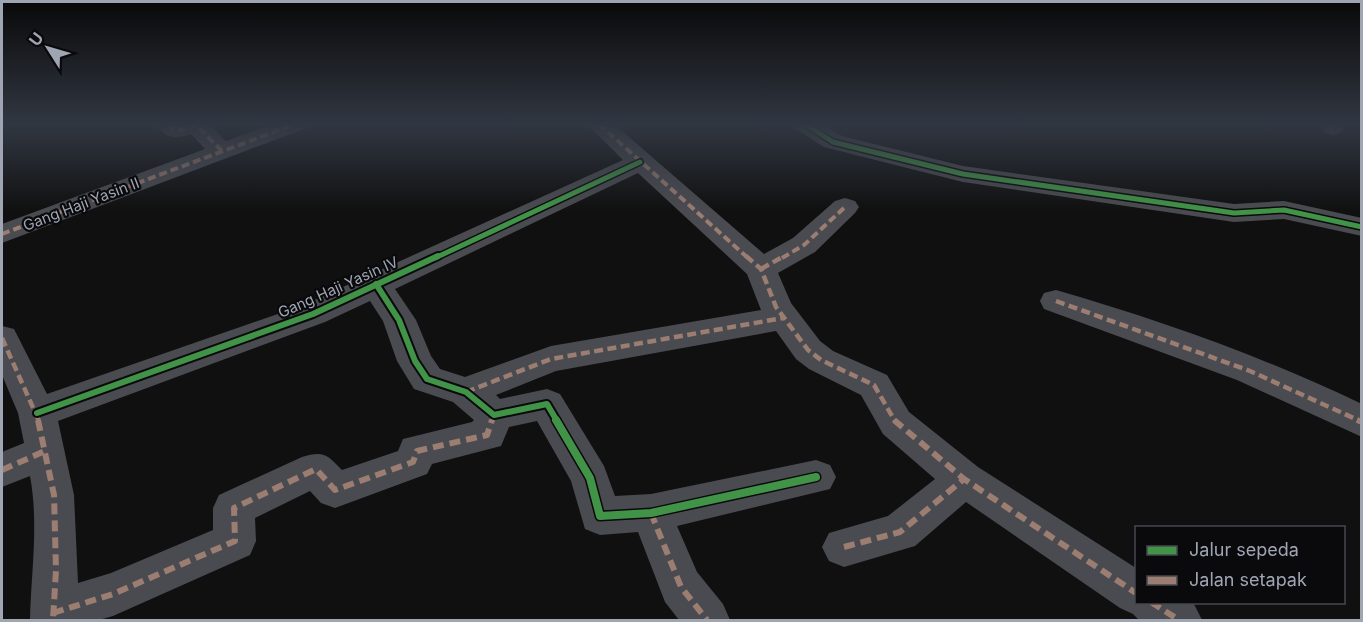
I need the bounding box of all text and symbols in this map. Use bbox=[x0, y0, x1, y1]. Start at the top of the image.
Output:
north arrow bbox=[18, 18, 78, 78]
text: U bbox=[25, 28, 48, 50]
street label: Gang Haji Yasin II bbox=[20, 173, 142, 235]
street label: Gang Haji Yasin IV bbox=[275, 252, 401, 322]
legend bbox=[1135, 526, 1345, 604]
text: Jalur sepeda bbox=[1189, 539, 1299, 560]
text: Jalan setapak bbox=[1189, 569, 1307, 590]

